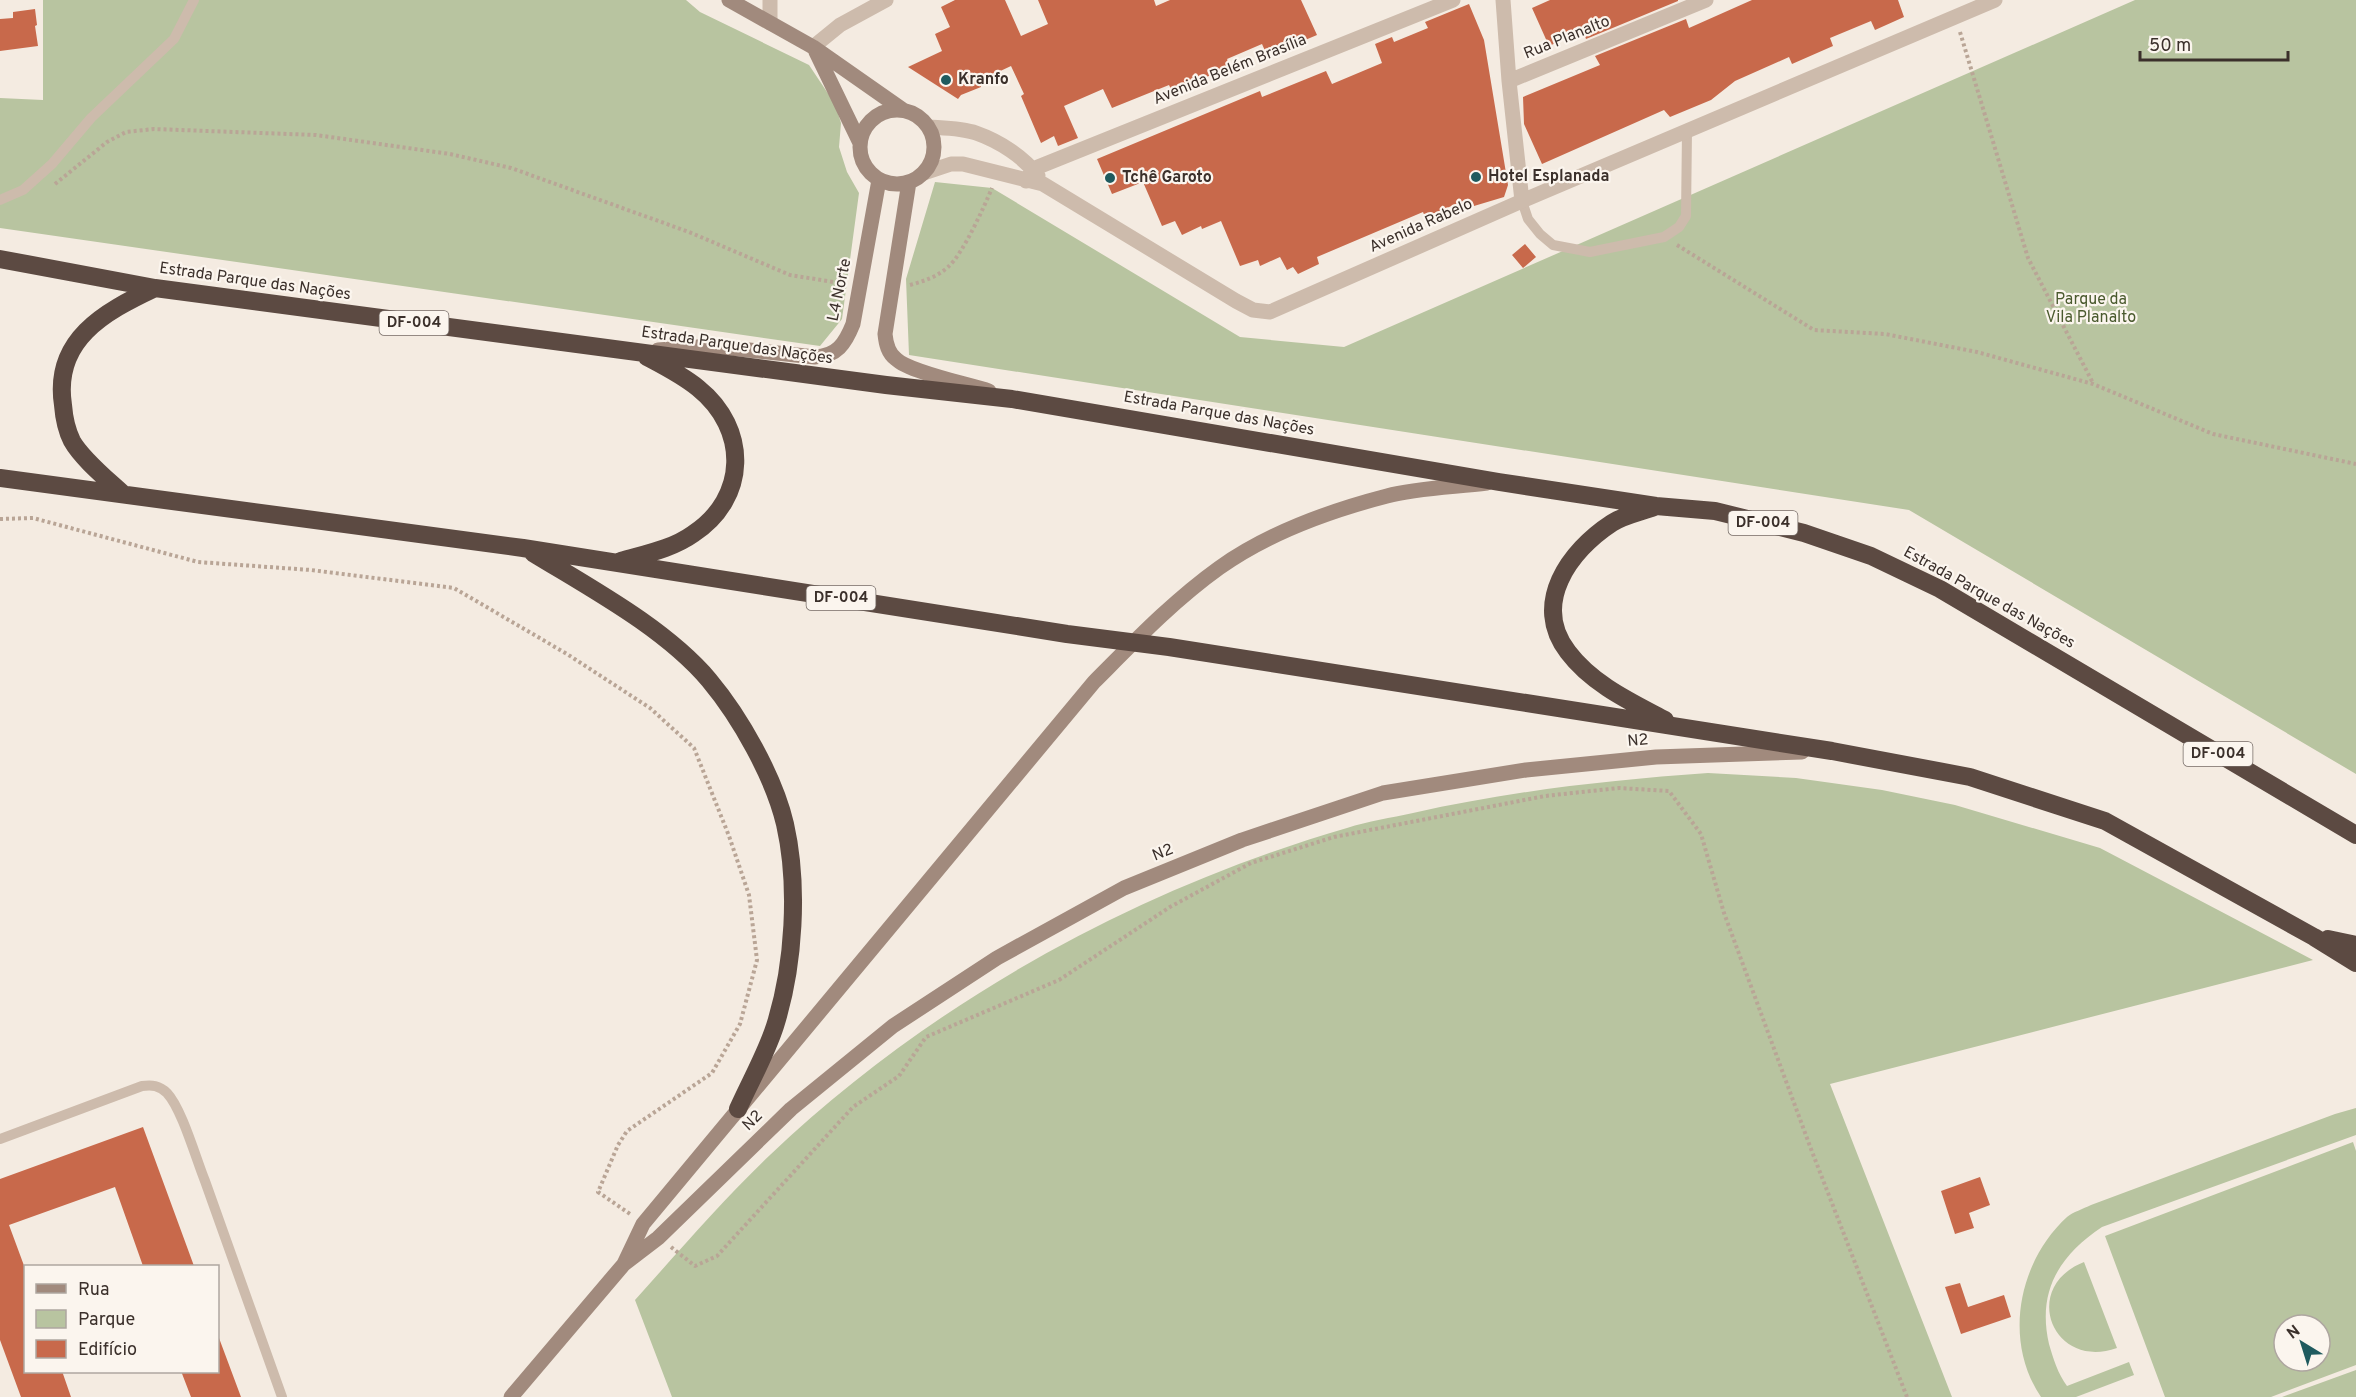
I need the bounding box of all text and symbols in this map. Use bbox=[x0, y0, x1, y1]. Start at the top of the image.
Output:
street label: Rua Planalto bbox=[1521, 12, 1613, 64]
scale bar bbox=[2140, 24, 2288, 62]
street label: Avenida Belém Brasília bbox=[1150, 30, 1310, 110]
text: 50 m bbox=[2149, 35, 2191, 58]
place label: Kranfo bbox=[958, 70, 1009, 90]
marker: Kranfo bbox=[939, 73, 953, 87]
place label: Hotel Esplanada bbox=[1488, 167, 1609, 187]
place label: Tchê Garoto bbox=[1122, 168, 1212, 188]
marker: Hotel Esplanada bbox=[1469, 170, 1483, 184]
marker: Tchê Garoto bbox=[1103, 171, 1117, 185]
street label: Avenida Rabelo bbox=[1366, 194, 1476, 258]
street label: L4 Norte bbox=[824, 257, 856, 323]
street label: Estrada Parque das Nações bbox=[158, 259, 352, 305]
park label: Parque da Vila Planalto bbox=[2046, 290, 2136, 328]
road number: DF-004 bbox=[380, 311, 448, 335]
street label: Estrada Parque das Nações bbox=[640, 323, 834, 369]
street label: Estrada Parque das Nações bbox=[1122, 387, 1316, 441]
road number: DF-004 bbox=[1728, 511, 1798, 535]
street label: Estrada Parque das Nações bbox=[1900, 542, 2078, 654]
road number: DF-004 bbox=[806, 586, 876, 610]
street label: N2 bbox=[1627, 730, 1649, 752]
road number: DF-004 bbox=[2184, 742, 2252, 766]
street label: N2 bbox=[1149, 840, 1177, 866]
street label: N2 bbox=[738, 1106, 768, 1136]
legend bbox=[24, 1265, 219, 1373]
text: Rua bbox=[78, 1279, 109, 1302]
text: Parque bbox=[78, 1309, 135, 1332]
north arrow bbox=[2272, 1313, 2332, 1373]
text: N bbox=[2283, 1321, 2305, 1344]
text: Edifício bbox=[78, 1339, 137, 1362]

